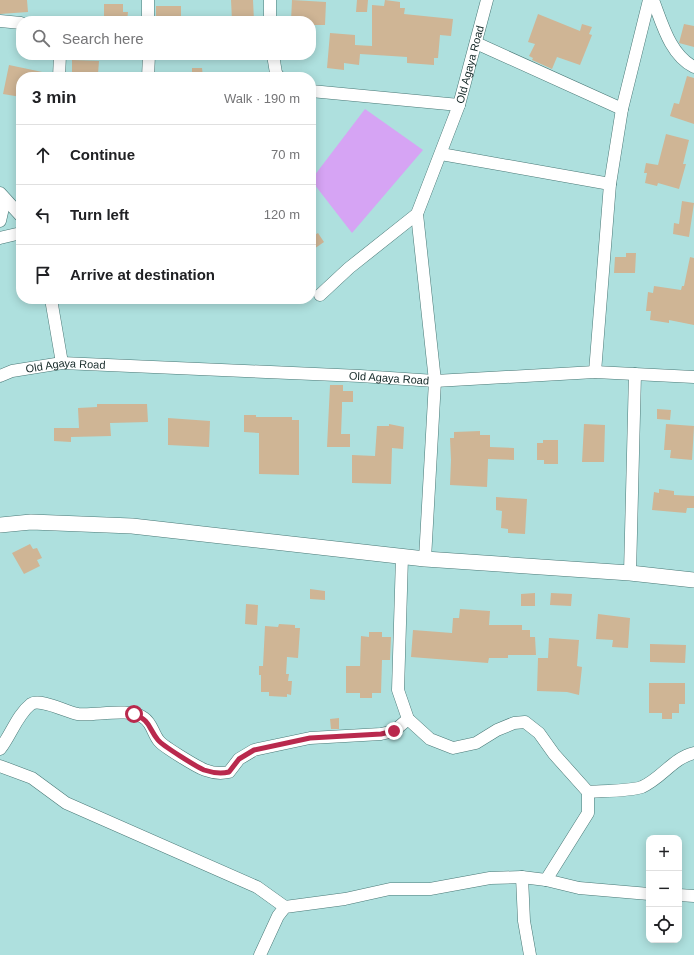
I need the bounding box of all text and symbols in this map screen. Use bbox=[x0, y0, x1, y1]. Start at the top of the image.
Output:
search box bbox=[16, 16, 316, 60]
street label: Old Agaya Road bbox=[454, 24, 486, 105]
icon: search bbox=[30, 27, 52, 49]
text: Search here bbox=[62, 30, 144, 47]
text: 3 min bbox=[32, 88, 76, 107]
text: Walk · 190 m bbox=[224, 91, 300, 106]
icon: ahead bbox=[32, 144, 54, 166]
text: Continue bbox=[70, 146, 135, 163]
text: 70 m bbox=[271, 147, 300, 162]
icon: left bbox=[32, 204, 54, 226]
text: Turn left bbox=[70, 206, 129, 223]
text: 120 m bbox=[264, 207, 300, 222]
icon: arrive bbox=[32, 264, 54, 286]
text: Arrive at destination bbox=[70, 266, 215, 283]
street label: Old Agaya Road bbox=[25, 357, 106, 375]
street label: Old Agaya Road bbox=[349, 370, 429, 387]
route start bbox=[125, 705, 143, 723]
route end bbox=[385, 722, 403, 740]
map controls bbox=[646, 835, 682, 943]
button: + bbox=[646, 835, 682, 871]
button: − bbox=[646, 871, 682, 907]
button: locate bbox=[646, 907, 682, 943]

